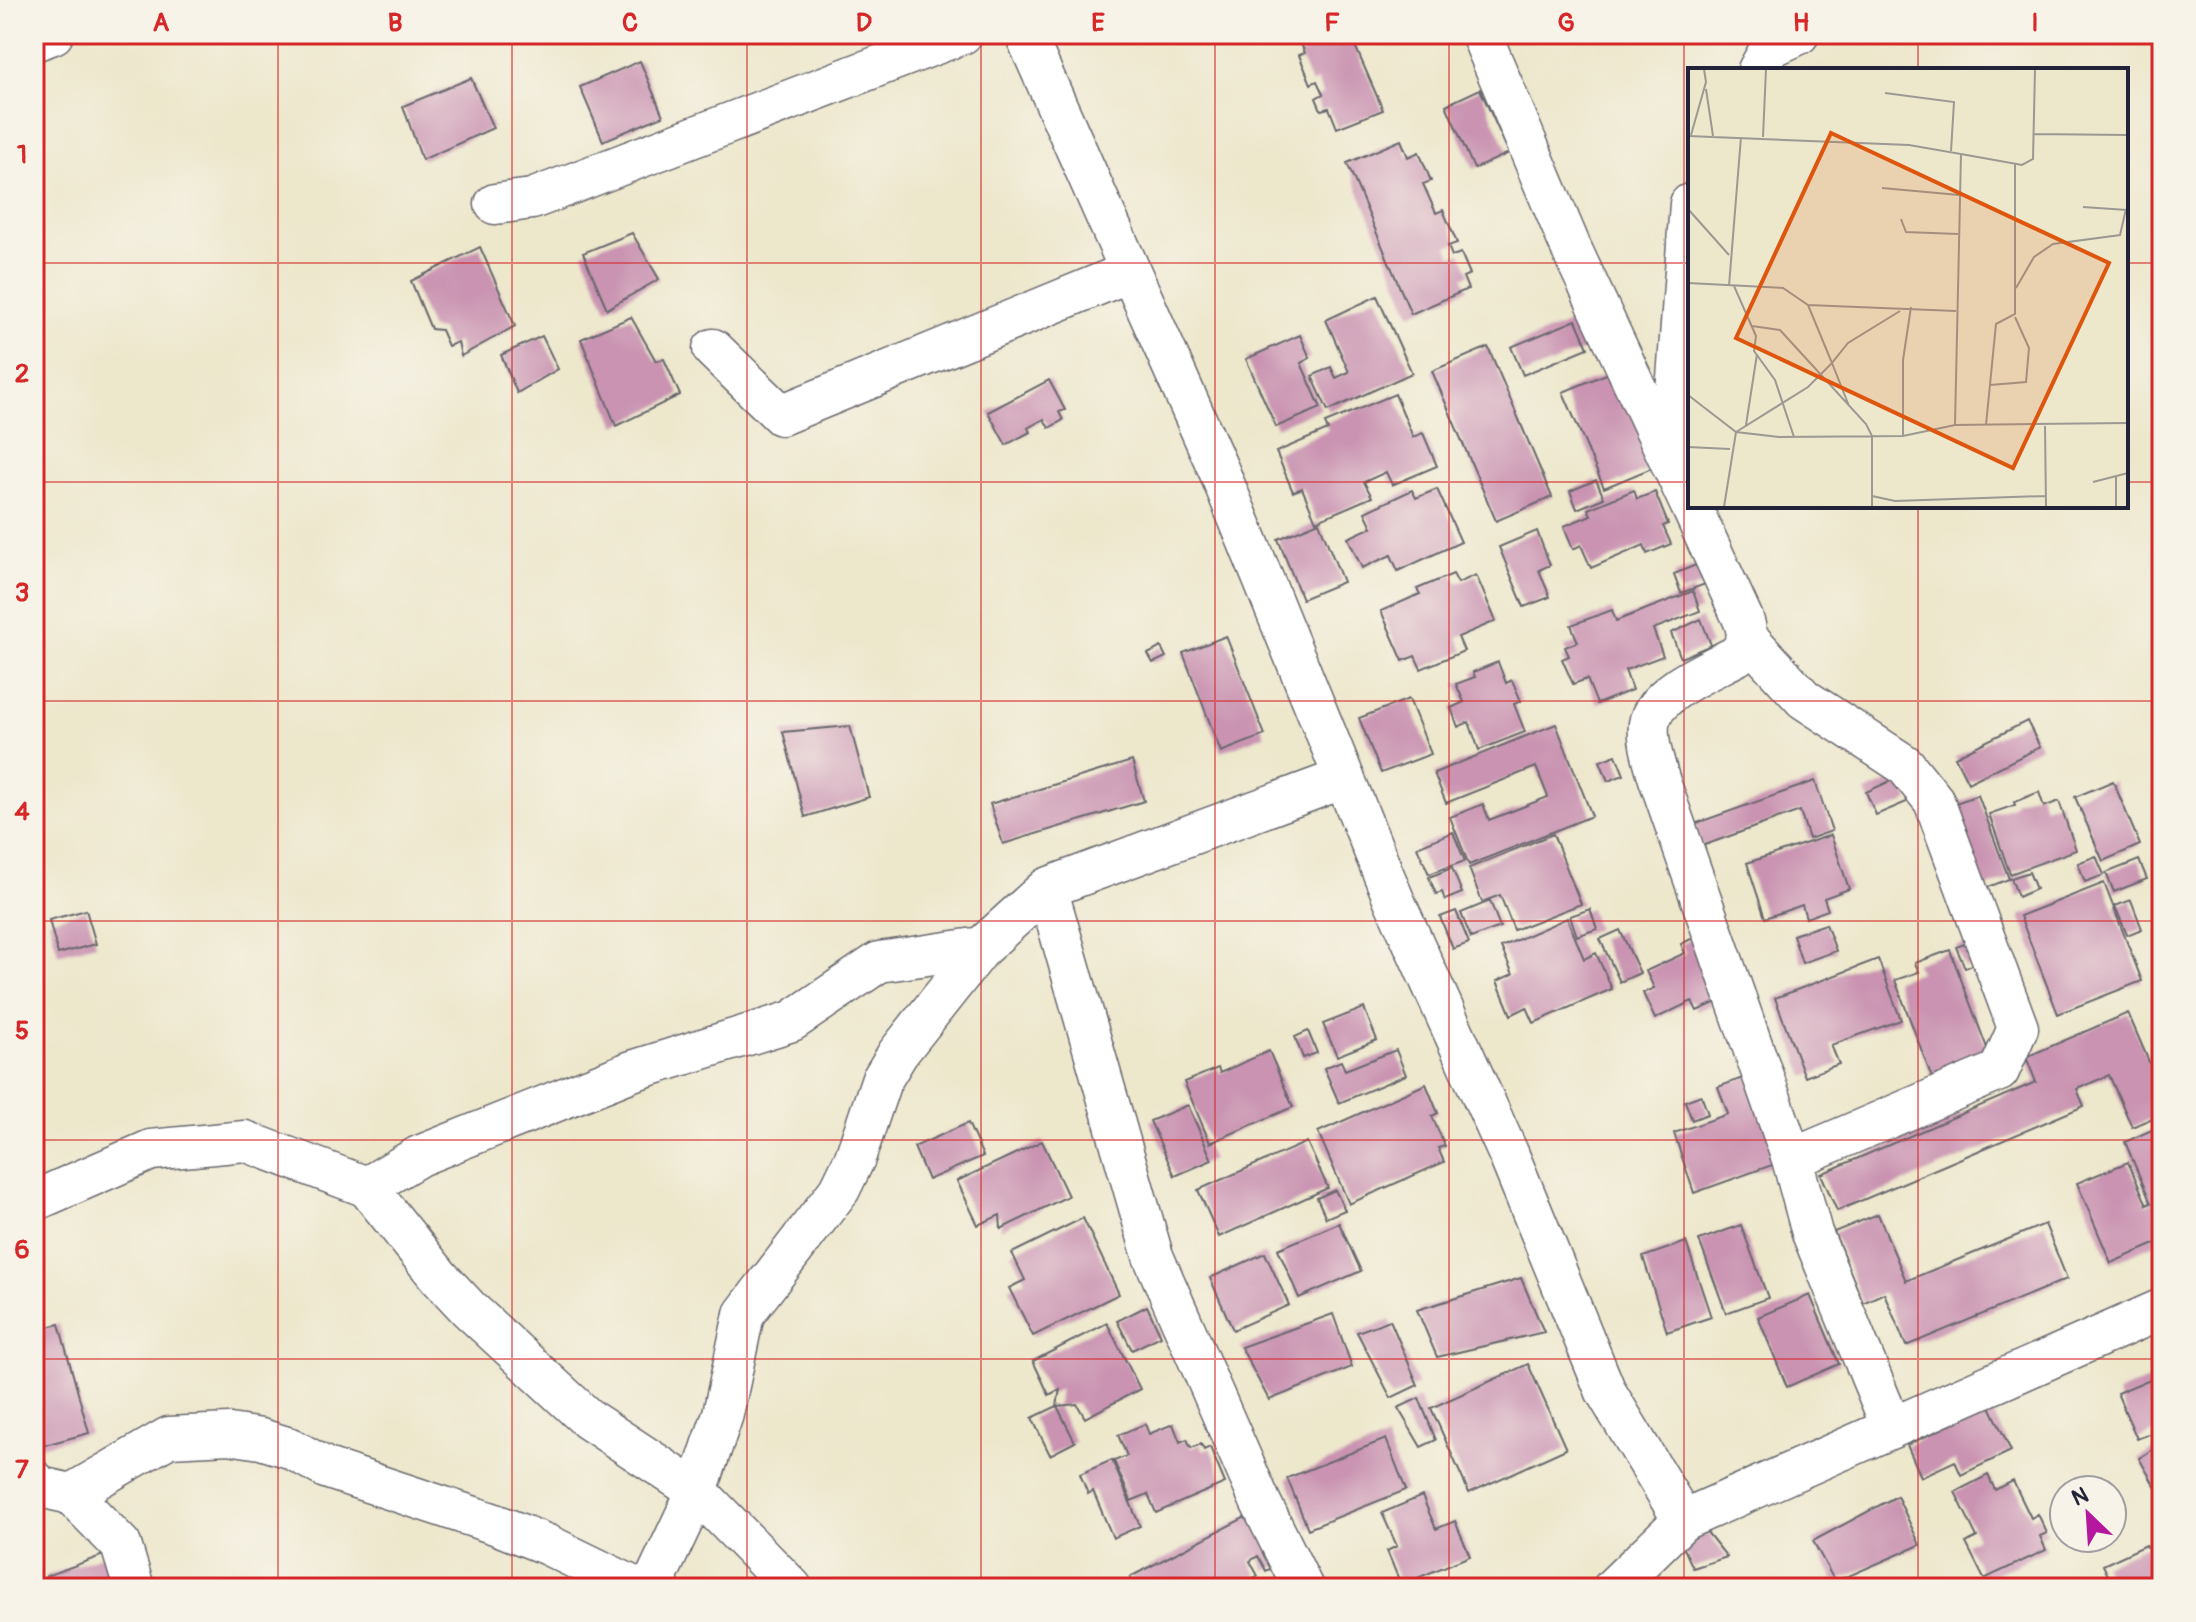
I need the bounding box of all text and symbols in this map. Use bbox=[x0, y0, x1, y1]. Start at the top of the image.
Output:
text: A bbox=[153, 7, 170, 39]
text: B bbox=[388, 7, 402, 39]
text: C bbox=[622, 7, 638, 39]
text: D bbox=[856, 7, 872, 39]
text: E bbox=[1091, 7, 1105, 39]
text: F bbox=[1324, 7, 1340, 39]
text: G bbox=[1557, 7, 1575, 39]
text: H bbox=[1793, 7, 1809, 39]
text: I bbox=[2031, 7, 2039, 39]
inset map bbox=[1688, 68, 2128, 508]
text: 1 bbox=[17, 139, 27, 171]
text: 2 bbox=[15, 358, 29, 390]
text: 3 bbox=[15, 577, 29, 609]
text: 4 bbox=[14, 796, 30, 828]
text: 5 bbox=[15, 1015, 29, 1047]
text: 6 bbox=[14, 1234, 30, 1266]
text: 7 bbox=[15, 1454, 29, 1486]
north arrow bbox=[2048, 1474, 2128, 1554]
text: N bbox=[2067, 1481, 2093, 1513]

